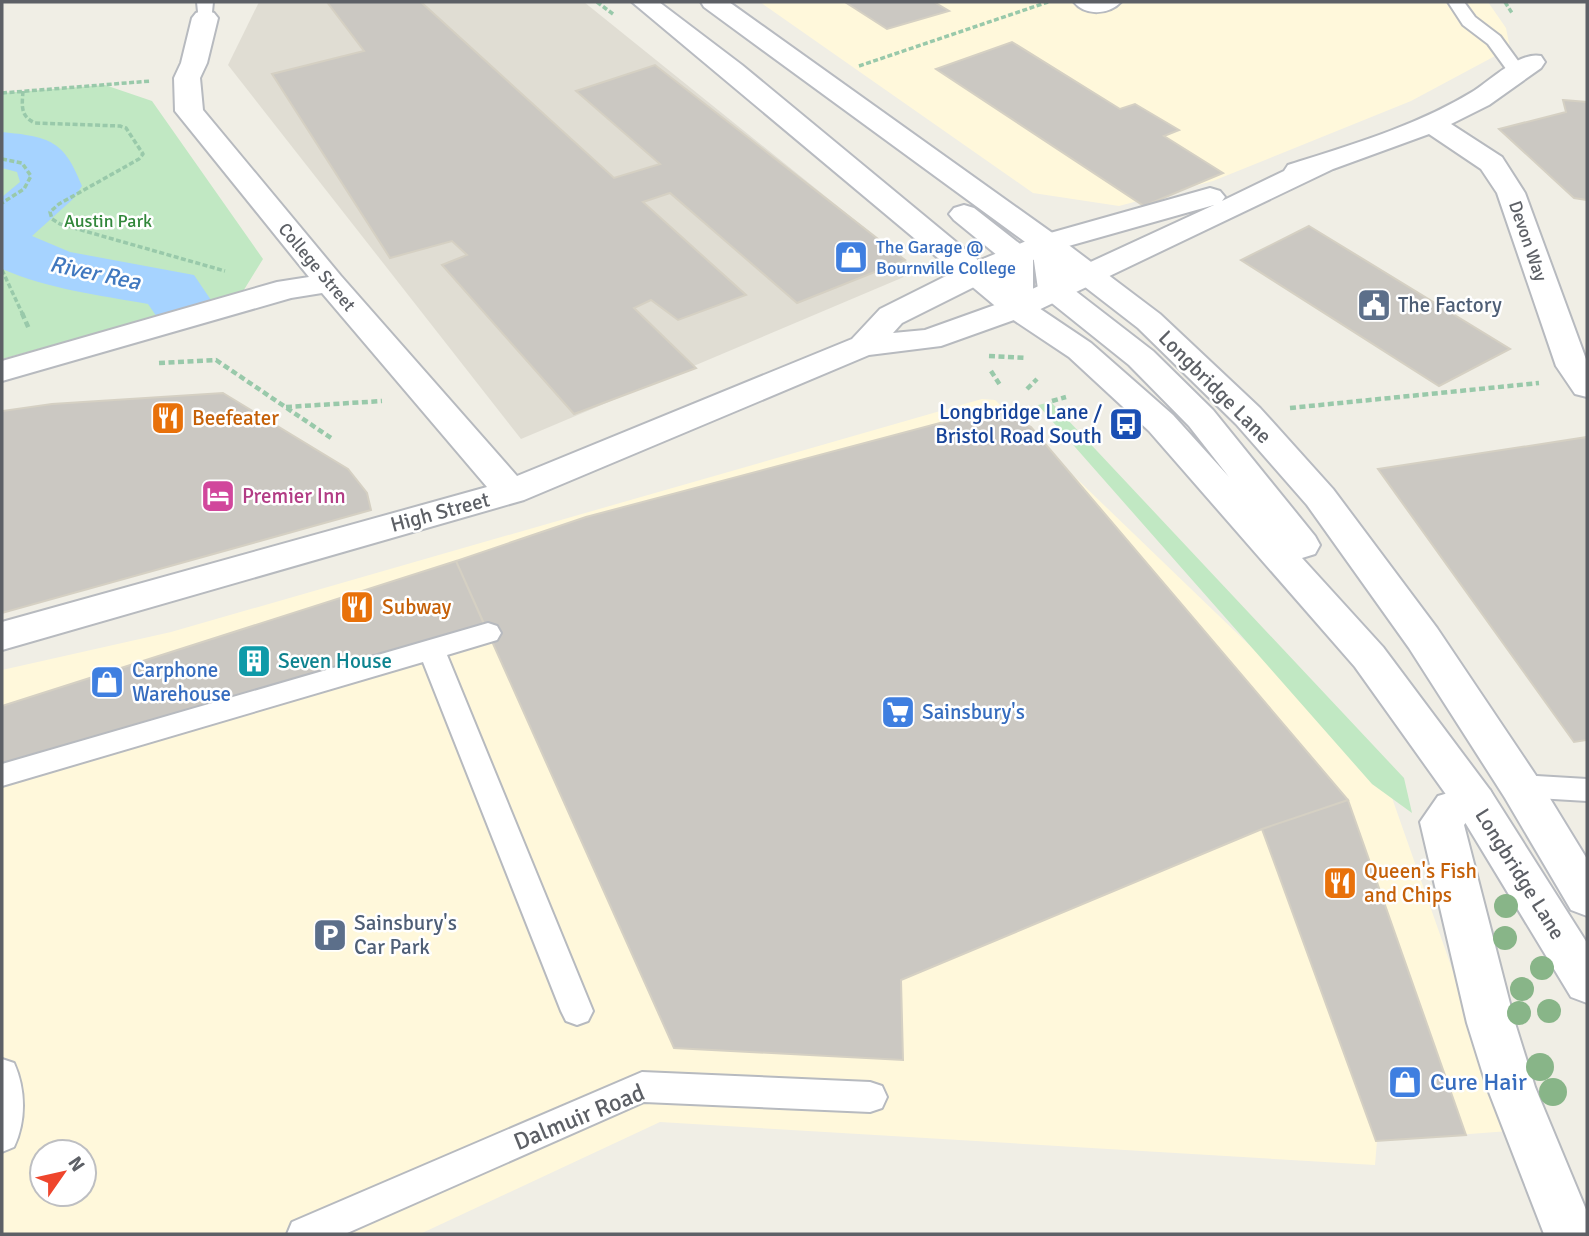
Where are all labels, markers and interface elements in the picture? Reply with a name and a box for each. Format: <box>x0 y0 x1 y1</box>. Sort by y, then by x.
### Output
street label: Devon Way <box>1504 198 1552 285</box>
park label: Austin Park <box>64 210 152 232</box>
street label: College Street <box>274 218 360 316</box>
place label: The Garage @ Bournville College <box>876 236 1016 279</box>
shop icon: The Garage @ Bournville College <box>832 238 870 276</box>
water label: River Rea <box>47 249 144 297</box>
public building icon: The Factory <box>1355 286 1393 324</box>
place label: The Factory <box>1398 292 1502 318</box>
street label: Longbridge Lane <box>1153 325 1277 449</box>
restaurant icon: Beefeater <box>149 399 187 437</box>
place label: Longbridge Lane / Bristol Road South <box>935 399 1102 449</box>
place label: Beefeater <box>192 405 279 431</box>
bus stop icon: Longbridge Lane / Bristol Road South <box>1107 405 1145 443</box>
hotel icon: Premier Inn <box>199 477 237 515</box>
place label: Premier Inn <box>242 483 346 509</box>
street label: High Street <box>388 486 492 538</box>
restaurant icon: Subway <box>338 588 376 626</box>
place label: Subway <box>382 594 452 620</box>
building icon: Seven House <box>235 642 273 680</box>
place label: Seven House <box>278 648 392 674</box>
place label: Carphone Warehouse <box>132 657 231 707</box>
shop icon: Carphone Warehouse <box>88 663 126 701</box>
supermarket icon: Sainsbury's <box>879 693 917 731</box>
place label: Sainsbury's <box>922 699 1025 725</box>
street label: Longbridge Lane <box>1469 804 1571 944</box>
place label: Queen's Fish and Chips <box>1364 858 1477 908</box>
restaurant icon: Queen's Fish and Chips <box>1321 864 1359 902</box>
place label: Sainsbury's Car Park <box>354 910 457 960</box>
parking icon: Sainsbury's Car Park <box>311 916 349 954</box>
shop icon: Cure Hair <box>1386 1063 1424 1101</box>
place label: Cure Hair <box>1430 1067 1527 1097</box>
street label: Dalmuir Road <box>509 1077 649 1157</box>
north arrow <box>28 1138 98 1208</box>
text: N <box>63 1152 90 1176</box>

